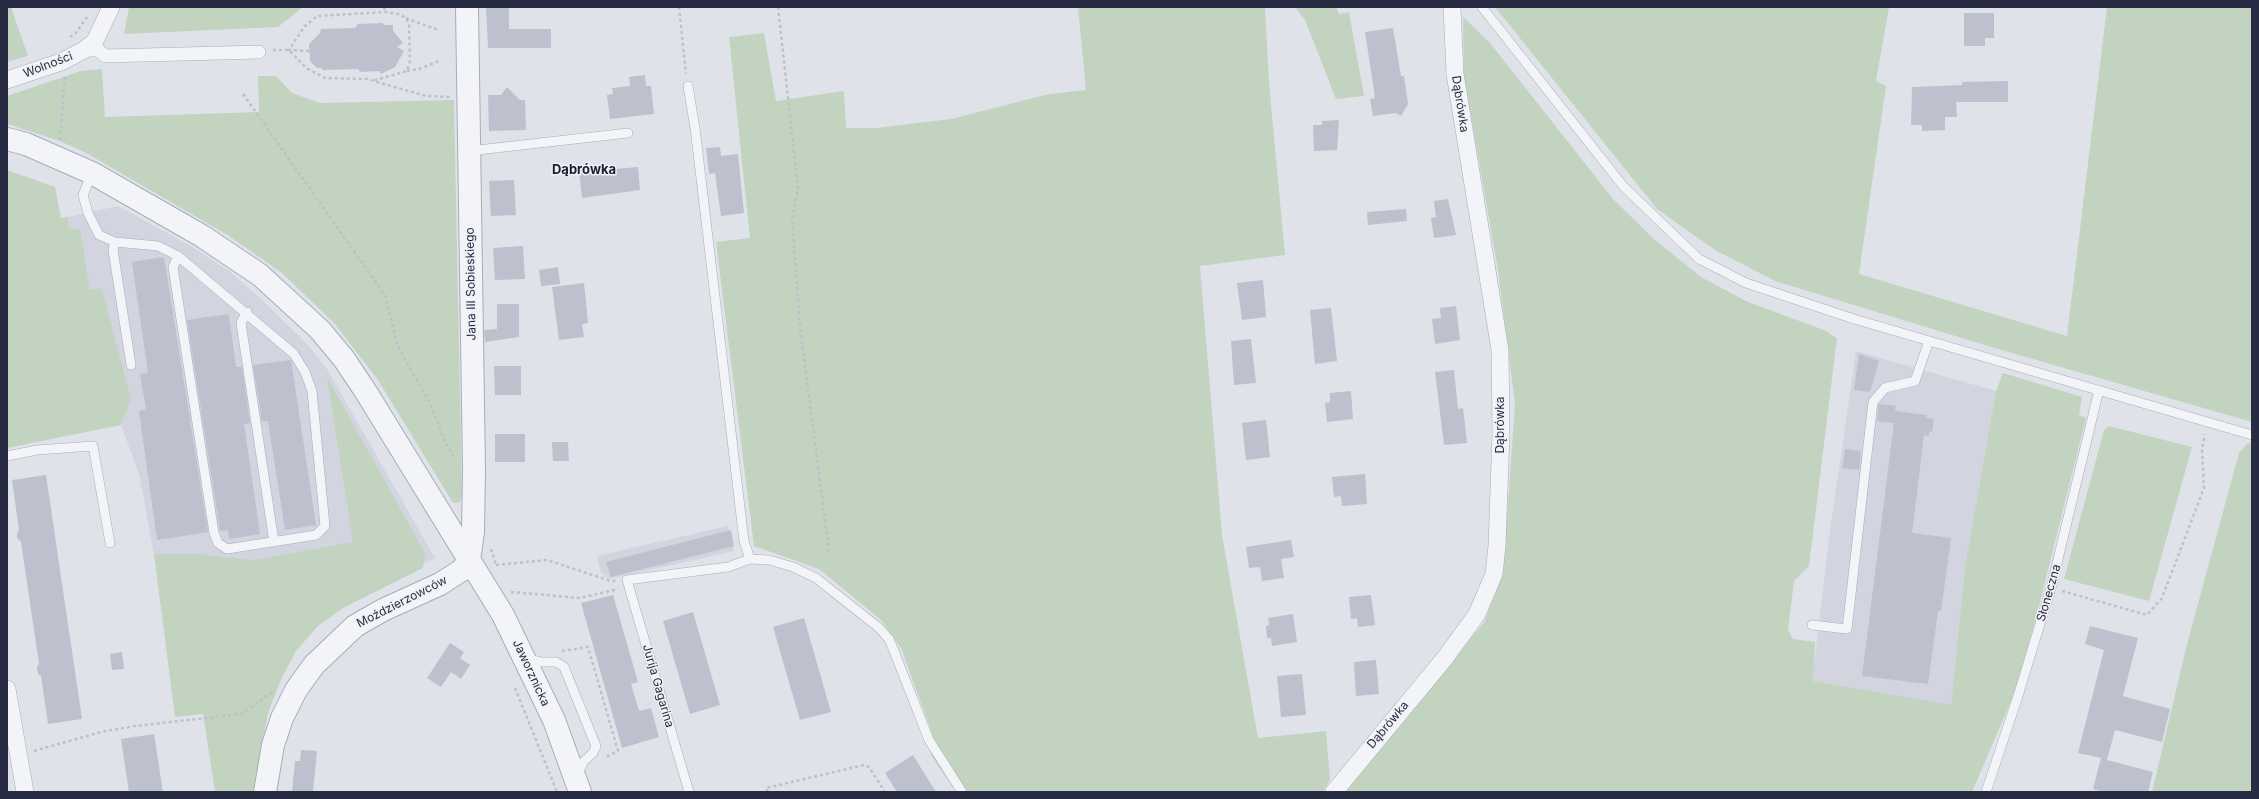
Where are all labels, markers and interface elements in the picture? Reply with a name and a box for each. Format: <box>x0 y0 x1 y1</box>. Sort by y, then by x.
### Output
street label: Wolności <box>21 49 75 81</box>
street label: Dąbrówka <box>1448 75 1472 133</box>
district label: Dąbrówka <box>552 162 616 178</box>
street label: Jana III Sobieskiego <box>463 227 479 341</box>
street label: Dąbrówka <box>1493 396 1507 454</box>
street label: Słoneczna <box>2034 563 2064 623</box>
street label: Moździerzowców <box>354 573 450 631</box>
street label: Jaworznicka <box>509 637 553 709</box>
street label: Jurija Gagarina <box>639 643 677 729</box>
street label: Dąbrówka <box>1364 698 1412 752</box>

